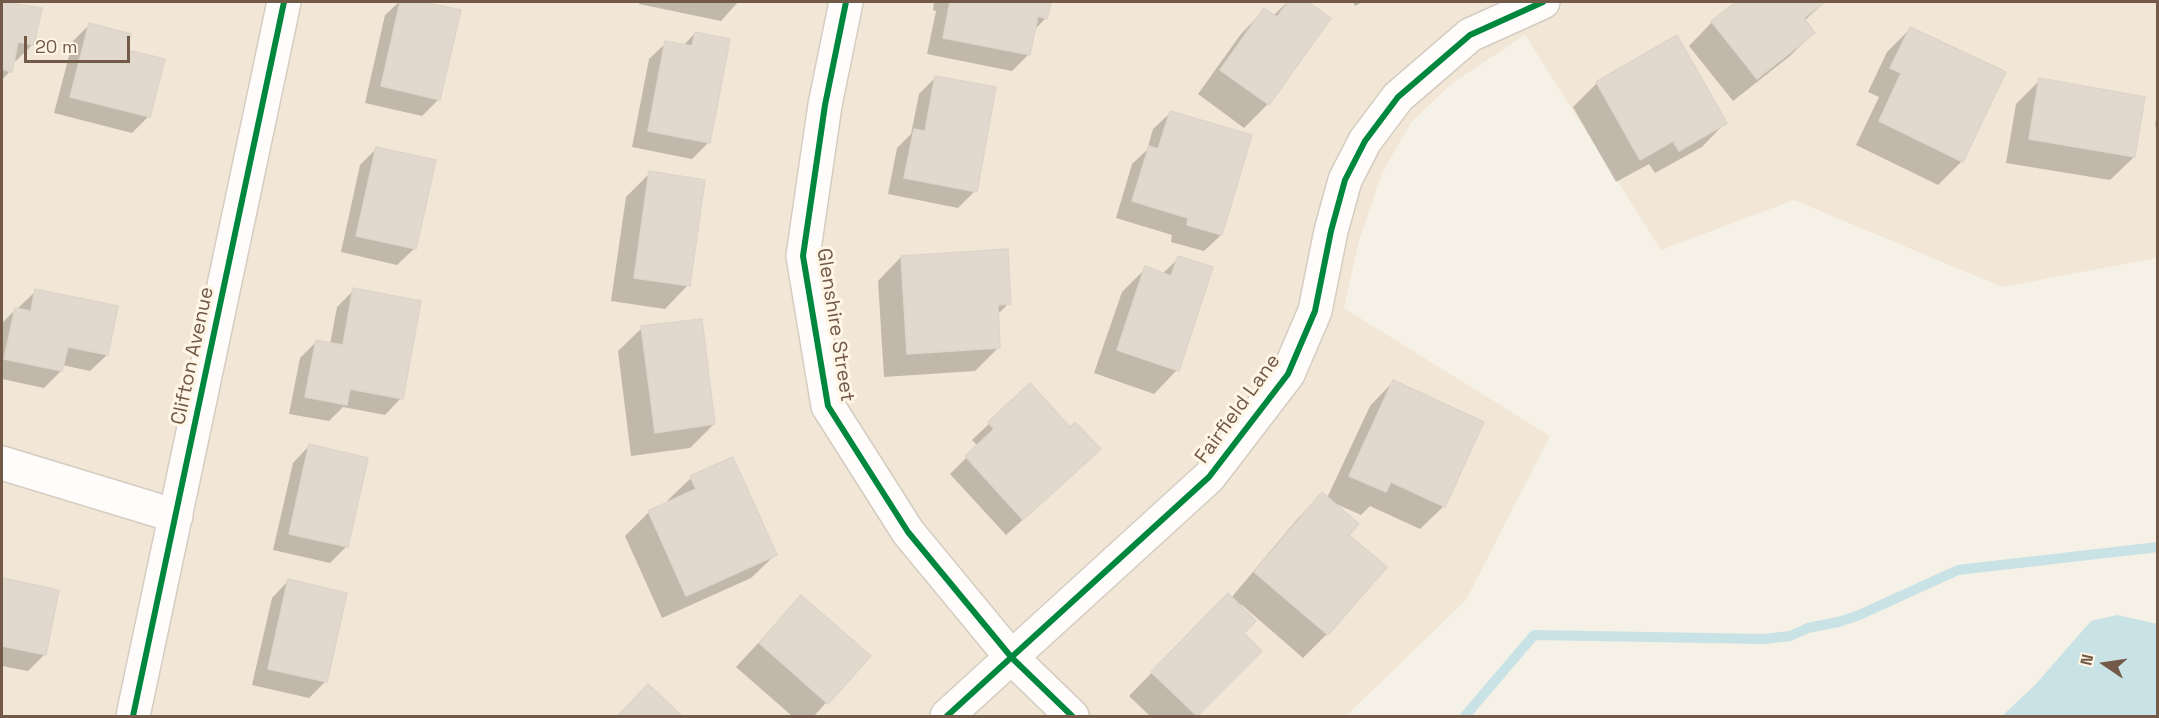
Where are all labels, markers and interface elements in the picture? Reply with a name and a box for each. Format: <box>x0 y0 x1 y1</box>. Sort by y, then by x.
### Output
scale bar <box>27 24 134 62</box>
text: 20 m <box>35 35 78 58</box>
street label: Glenshire Street <box>811 246 859 404</box>
street label: Clifton Avenue <box>167 285 219 427</box>
street label: Fairfield Lane <box>1190 350 1286 468</box>
north arrow <box>2075 634 2135 694</box>
text: N <box>2076 652 2098 667</box>

